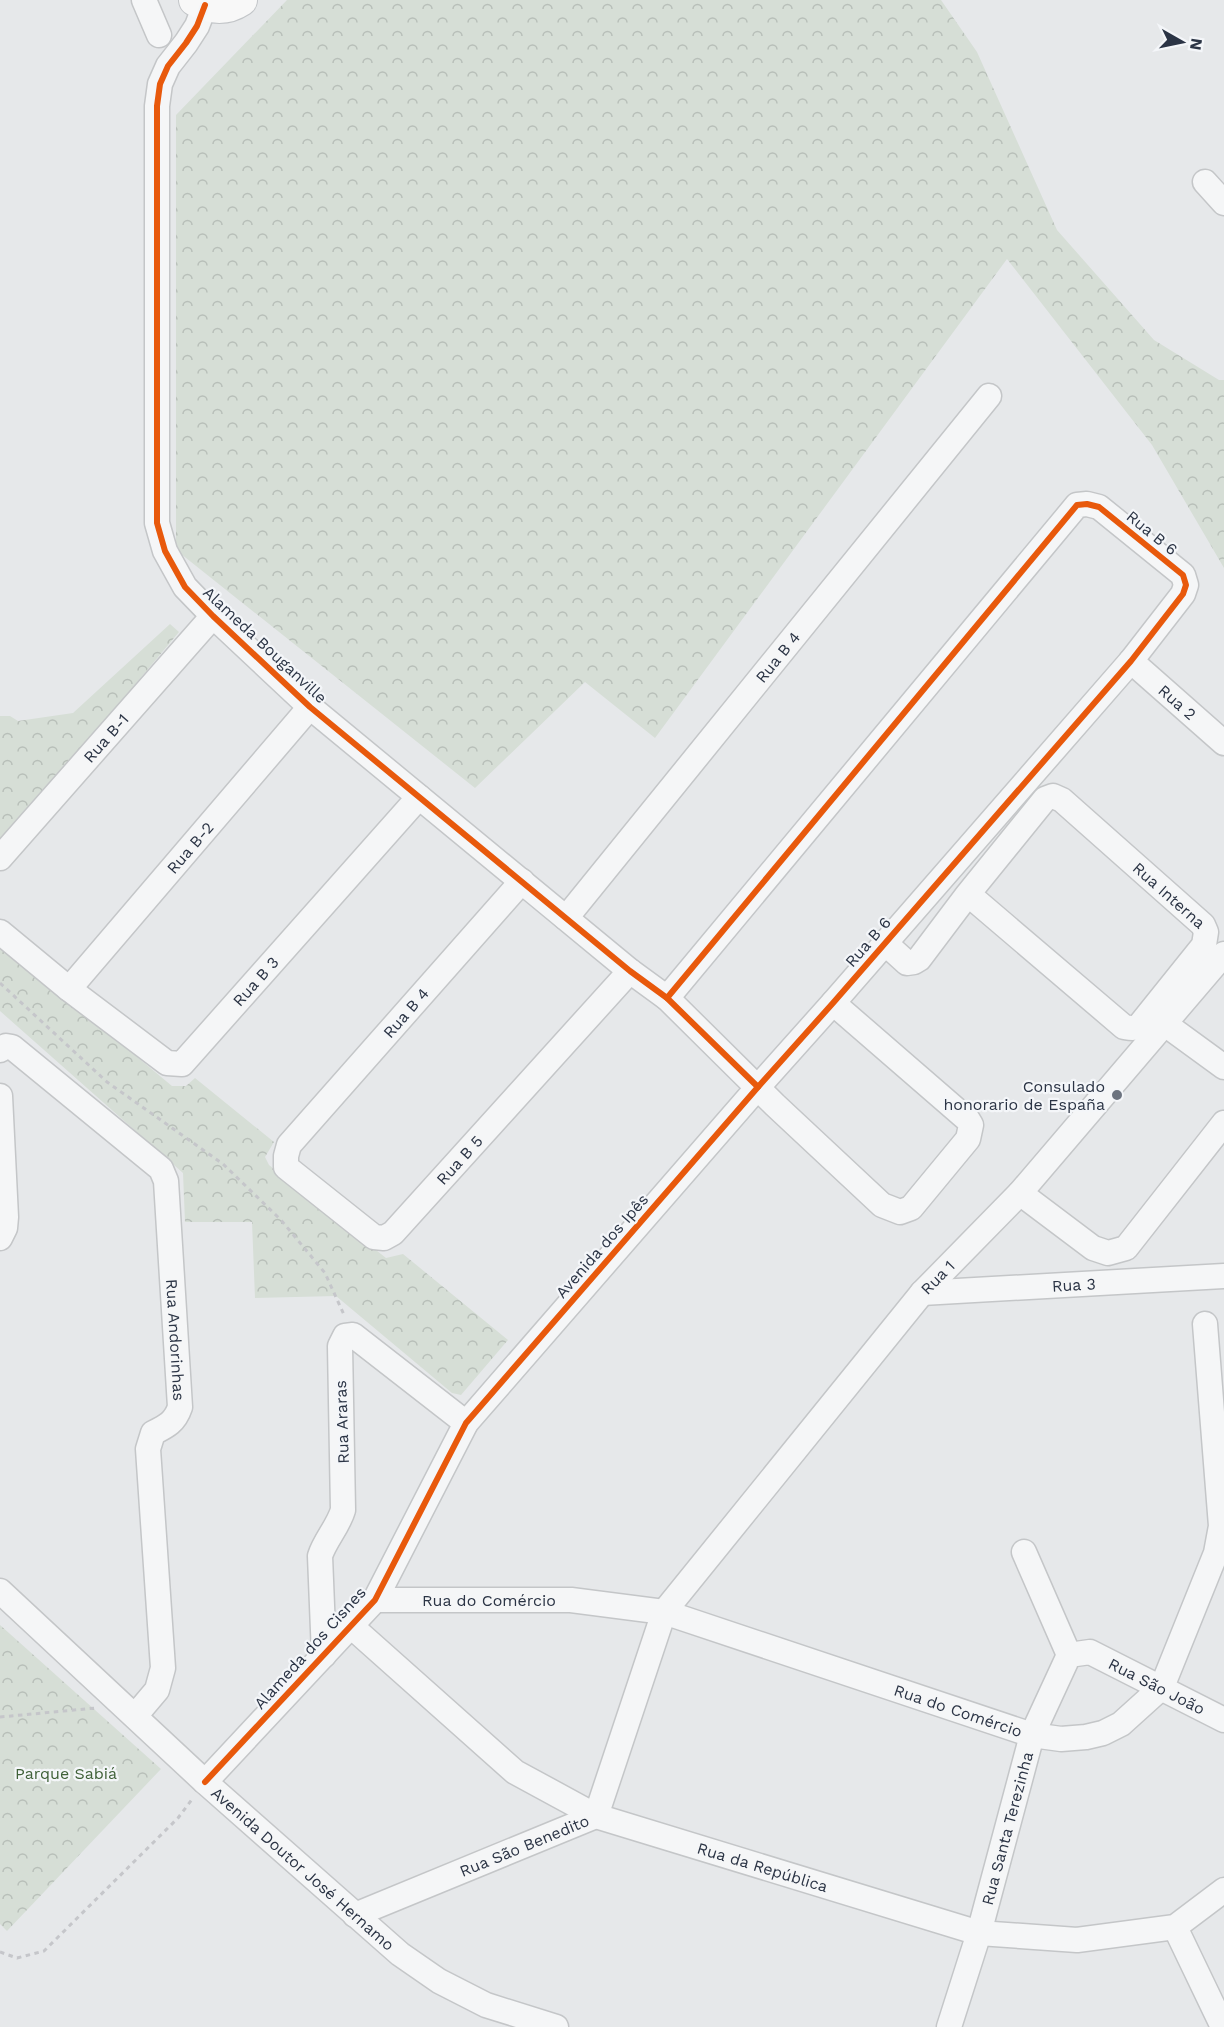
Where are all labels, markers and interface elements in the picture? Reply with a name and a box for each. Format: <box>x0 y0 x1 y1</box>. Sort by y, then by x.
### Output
north arrow <box>1152 12 1212 72</box>
text: N <box>1186 37 1207 52</box>
street label: Rua B 6 <box>1123 507 1181 559</box>
street label: Alameda Bouganville <box>199 583 331 707</box>
street label: Rua B 4 <box>751 627 804 686</box>
street label: Rua 2 <box>1155 680 1200 724</box>
street label: Rua B-1 <box>79 710 132 766</box>
street label: Rua B-2 <box>163 818 217 877</box>
street label: Rua Interna <box>1129 858 1209 932</box>
street label: Rua B 6 <box>841 913 895 971</box>
street label: Rua B 3 <box>229 953 282 1010</box>
street label: Rua B 4 <box>379 984 433 1042</box>
place label: Consulado honorario de España <box>943 1077 1105 1114</box>
marker: Consulado honorario de España <box>1110 1088 1124 1102</box>
street label: Rua B 5 <box>432 1131 486 1188</box>
street label: Avenida dos Ipês <box>552 1190 652 1302</box>
street label: Rua 1 <box>917 1256 958 1298</box>
street label: Rua 3 <box>1051 1274 1096 1295</box>
street label: Rua Andorinhas <box>163 1278 189 1401</box>
street label: Rua Araras <box>331 1380 353 1464</box>
street label: Alameda dos Cisnes <box>250 1583 370 1713</box>
street label: Rua do Comércio <box>422 1591 556 1610</box>
street label: Rua São João <box>1106 1654 1208 1718</box>
street label: Rua do Comércio <box>892 1680 1025 1741</box>
street label: Rua Santa Terezinha <box>977 1749 1037 1907</box>
park label: Parque Sabiá <box>15 1764 117 1783</box>
street label: Avenida Doutor José Hernamo <box>208 1783 398 1954</box>
street label: Rua São Benedito <box>457 1810 592 1881</box>
street label: Rua da República <box>695 1838 830 1896</box>

